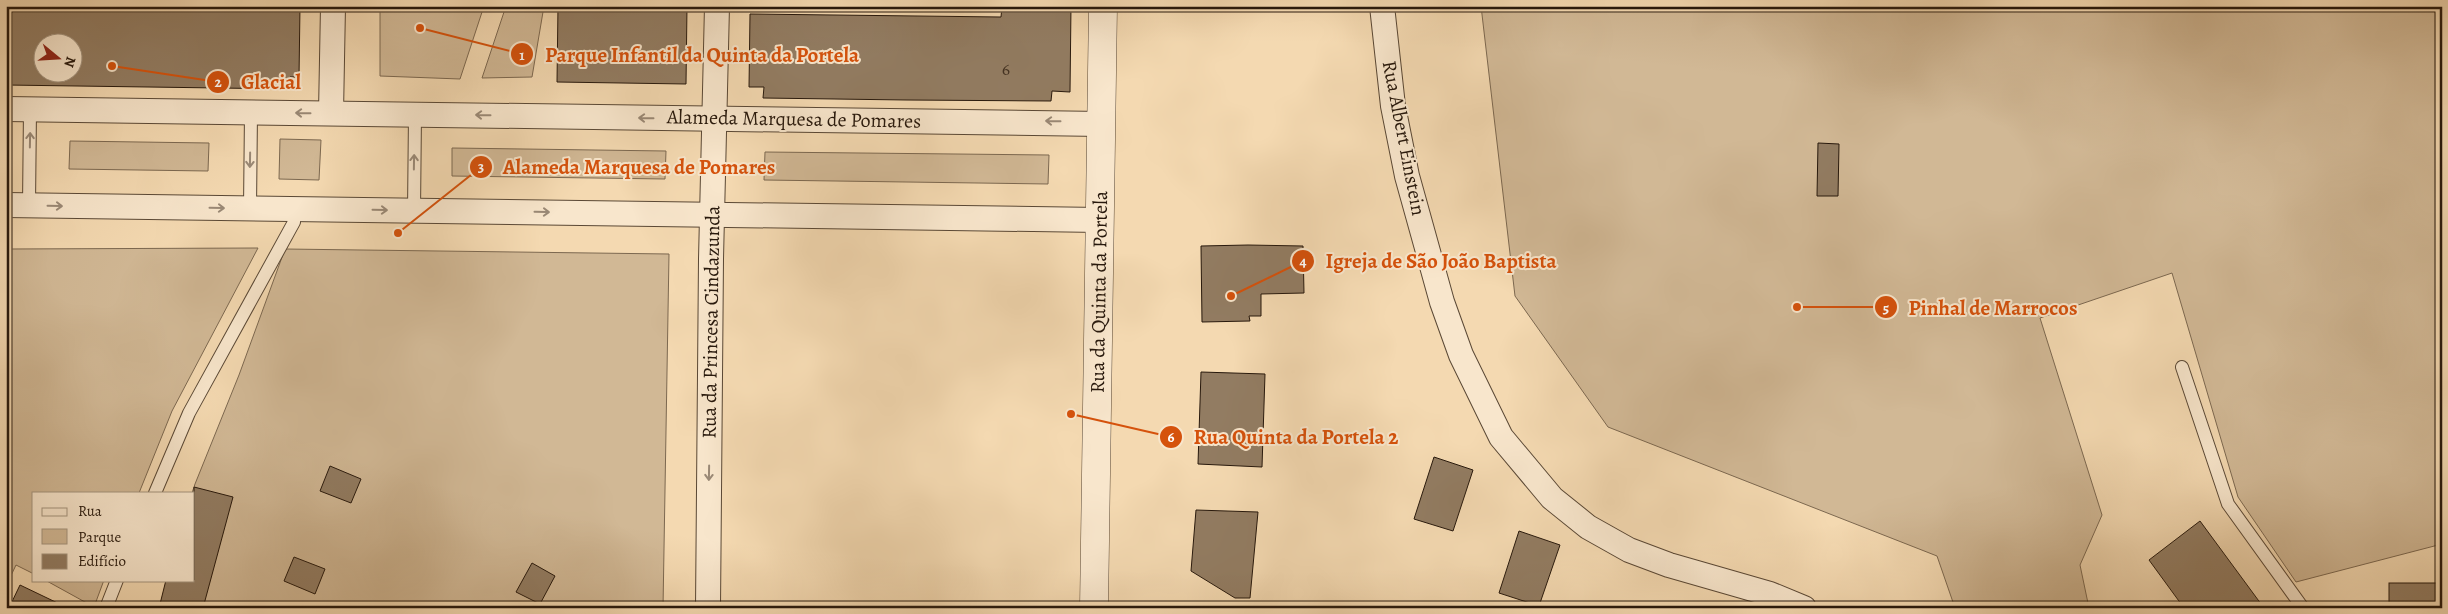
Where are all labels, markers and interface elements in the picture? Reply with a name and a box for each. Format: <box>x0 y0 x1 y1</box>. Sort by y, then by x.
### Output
north arrow <box>32 32 82 82</box>
callout: Parque Infantil da Quinta da Portela <box>510 36 869 72</box>
text: Parque Infantil da Quinta da Portela <box>545 41 860 69</box>
text: 1 <box>519 45 525 65</box>
text: N <box>59 54 80 70</box>
house number: 6 <box>1002 57 1010 81</box>
street label: Rua Albert Einstein <box>1376 58 1432 218</box>
callout: Glacial <box>206 64 311 100</box>
text: Glacial <box>241 68 301 96</box>
text: 2 <box>214 72 222 92</box>
street label: Alameda Marquesa de Pomares <box>666 103 921 135</box>
one-way arrow <box>295 108 312 118</box>
one-way arrow <box>475 110 492 120</box>
one-way arrow <box>638 113 654 122</box>
one-way arrow <box>1045 117 1061 126</box>
one-way arrow <box>25 132 35 148</box>
callout: Alameda Marquesa de Pomares <box>468 149 786 185</box>
one-way arrow <box>245 152 255 168</box>
text: Alameda Marquesa de Pomares <box>502 153 775 181</box>
one-way arrow <box>410 155 419 171</box>
text: 3 <box>478 157 484 177</box>
street label: Rua da Quinta da Portela <box>1084 190 1114 393</box>
one-way arrow <box>46 201 63 211</box>
one-way arrow <box>209 203 225 213</box>
one-way arrow <box>372 205 388 215</box>
street label: Rua da Princesa Cindazunda <box>695 205 727 439</box>
one-way arrow <box>534 207 550 217</box>
callout: Igreja de São João Baptista <box>1291 243 1567 279</box>
text: Igreja de São João Baptista <box>1325 247 1557 275</box>
text: 4 <box>1299 251 1307 271</box>
callout: Pinhal de Marrocos <box>1874 289 2088 325</box>
text: Pinhal de Marrocos <box>1909 294 2078 322</box>
text: 5 <box>1883 298 1889 318</box>
callout: Rua Quinta da Portela 2 <box>1159 419 1409 455</box>
text: Rua Quinta da Portela 2 <box>1194 423 1398 451</box>
text: 6 <box>1167 427 1175 447</box>
one-way arrow <box>704 465 714 481</box>
legend <box>32 492 195 582</box>
text: Rua <box>78 501 102 521</box>
text: Parque <box>78 527 121 547</box>
text: Edifício <box>78 551 126 571</box>

